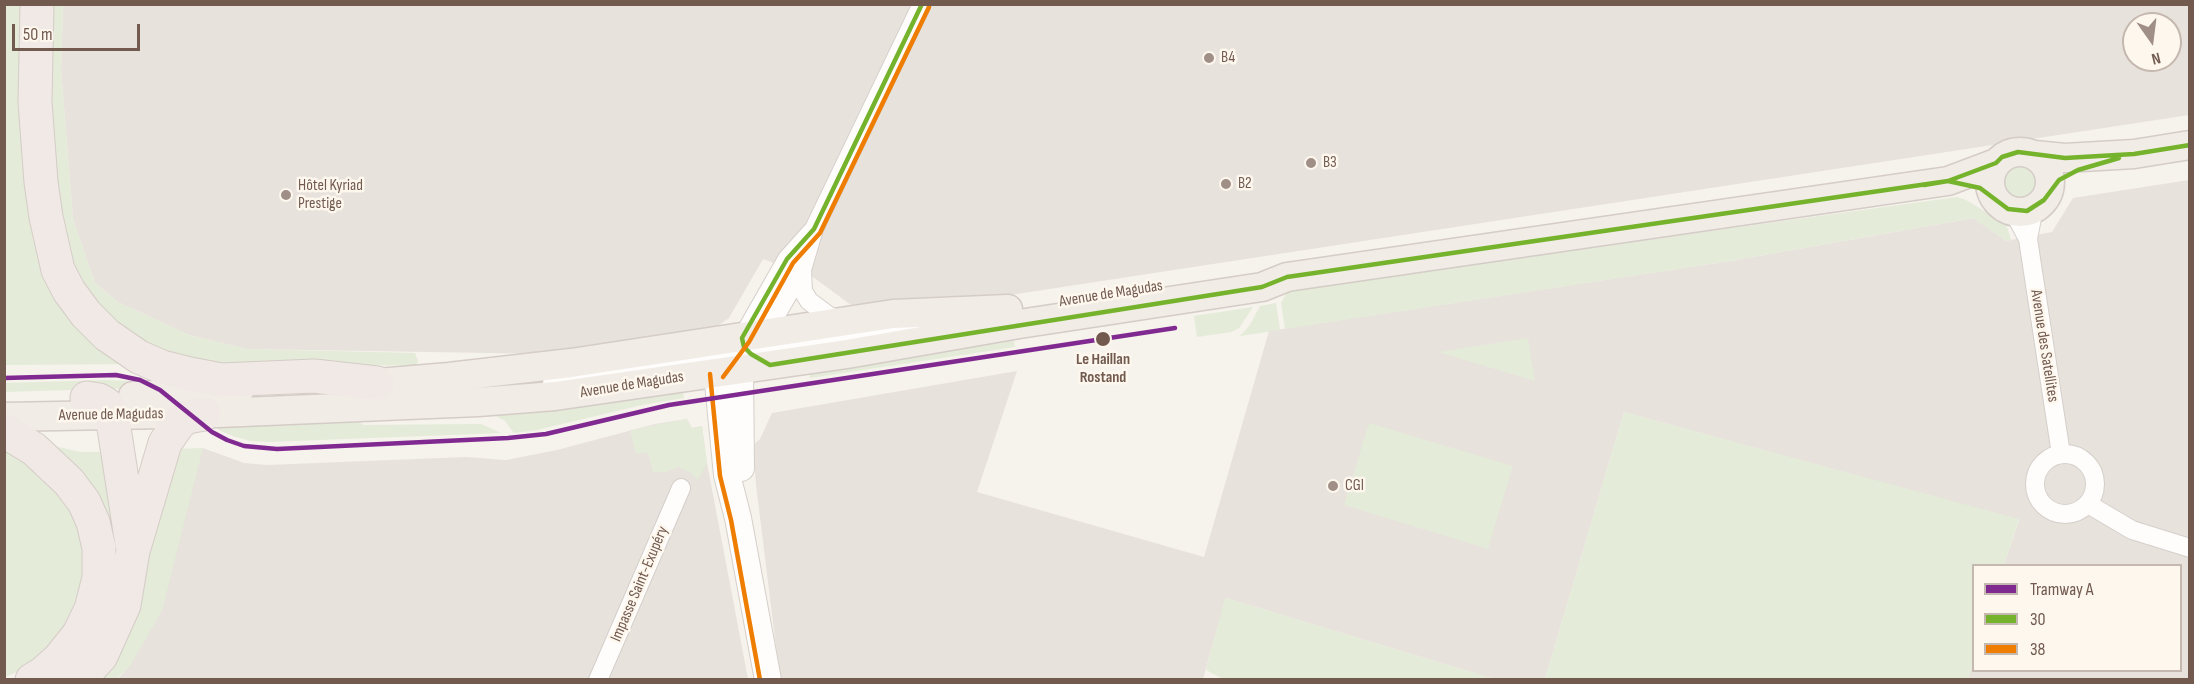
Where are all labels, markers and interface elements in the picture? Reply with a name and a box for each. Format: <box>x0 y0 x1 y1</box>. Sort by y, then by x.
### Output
scale bar <box>15 12 142 50</box>
north arrow <box>2122 12 2182 72</box>
text: 50 m <box>23 24 53 45</box>
place label: B4 <box>1221 48 1235 68</box>
text: N <box>2150 48 2162 68</box>
marker: B4 <box>1202 51 1216 65</box>
place label: B3 <box>1323 153 1337 173</box>
marker: B3 <box>1304 156 1318 170</box>
place label: B2 <box>1238 174 1252 194</box>
place label: Hôtel Kyriad Prestige <box>298 176 363 214</box>
marker: B2 <box>1219 177 1233 191</box>
marker: Hôtel Kyriad Prestige <box>279 188 293 202</box>
street label: Avenue de Magudas <box>1058 276 1164 312</box>
street label: Avenue des Satellites <box>2026 288 2062 404</box>
marker: Le Haillan Rostand <box>1094 330 1112 348</box>
place label: Le Haillan Rostand <box>1076 350 1130 388</box>
street label: Avenue de Magudas <box>579 367 685 403</box>
street label: Avenue de Magudas <box>59 404 163 426</box>
place label: CGI <box>1345 476 1364 496</box>
marker: CGI <box>1326 479 1340 493</box>
street label: Impasse Saint-Exupéry <box>607 523 673 645</box>
legend <box>1972 564 2182 672</box>
text: Tramway A <box>2030 579 2094 600</box>
text: 30 <box>2030 609 2046 630</box>
text: 38 <box>2030 639 2045 660</box>

